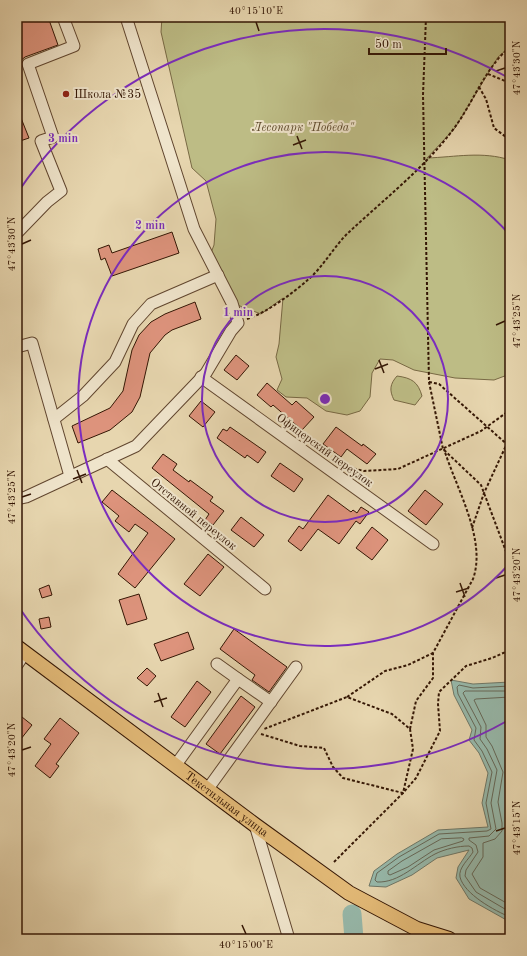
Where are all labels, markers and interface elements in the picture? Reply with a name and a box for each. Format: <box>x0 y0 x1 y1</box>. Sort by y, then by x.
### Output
text: 40°15'10"E <box>229 6 283 16</box>
scale bar <box>369 30 446 56</box>
text: 50 m <box>375 38 402 51</box>
text: 47°43'30"N <box>512 40 522 95</box>
place label: Школа №35 <box>74 88 141 101</box>
marker: Школа №35 <box>61 89 71 99</box>
park label: Лесопарк "Победа" <box>252 121 355 134</box>
text: 3 min <box>48 133 78 145</box>
text: 47°43'30"N <box>7 216 17 271</box>
text: 2 min <box>135 220 165 232</box>
text: 47°43'25"N <box>512 293 522 348</box>
text: 1 min <box>223 307 253 319</box>
centre of rings <box>318 392 332 406</box>
street label: Офицерский переулок <box>274 412 375 490</box>
text: 47°43'25"N <box>7 469 17 524</box>
street label: Отставной переулок <box>148 477 239 553</box>
text: 47°43'20"N <box>512 547 522 602</box>
text: 47°43'20"N <box>7 722 17 777</box>
street label: Текстильная улица <box>182 770 270 840</box>
text: 47°43'15"N <box>512 800 522 855</box>
text: 40°15'00"E <box>219 940 273 950</box>

